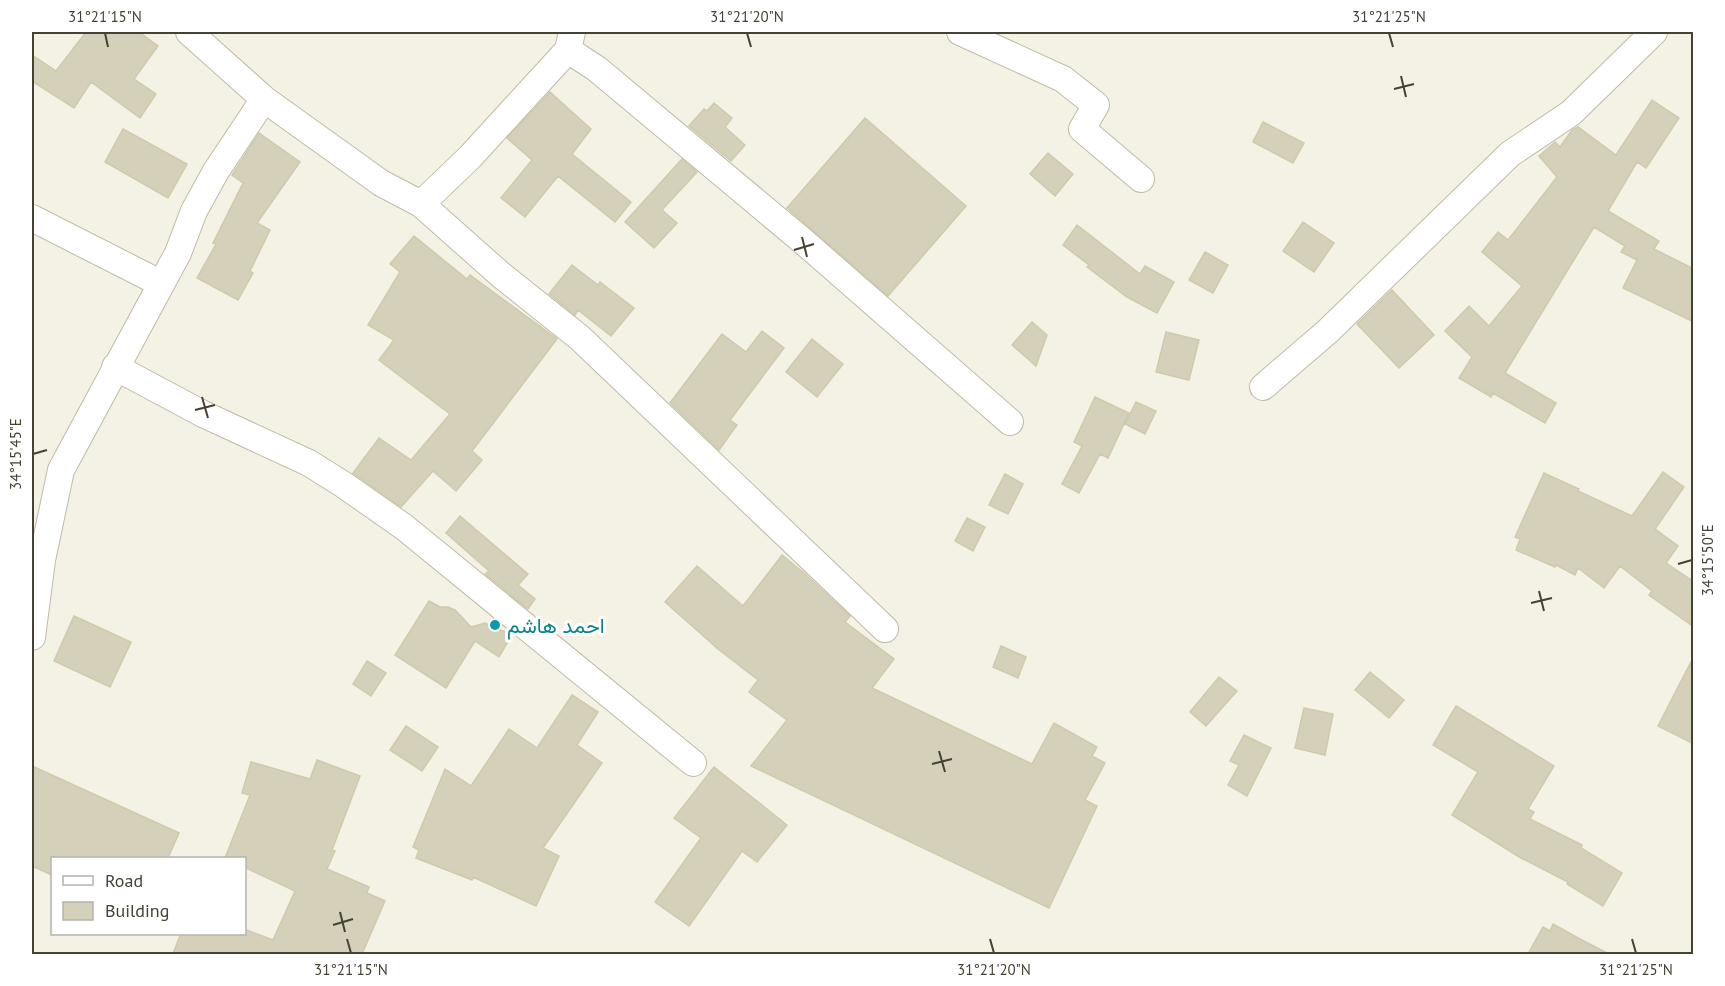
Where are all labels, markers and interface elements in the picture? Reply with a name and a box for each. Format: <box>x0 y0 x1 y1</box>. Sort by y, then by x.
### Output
text: 31°21'15"N <box>68 7 142 26</box>
text: 31°21'20"N <box>710 7 784 26</box>
text: 31°21'25"N <box>1352 7 1426 26</box>
text: 34°15'45"E <box>6 418 25 490</box>
text: 34°15'50"E <box>1698 524 1717 596</box>
place label: احمد هاشم <box>507 612 605 640</box>
marker: احمد هاشم <box>488 618 502 632</box>
legend <box>51 857 246 935</box>
text: Road <box>105 869 143 892</box>
text: Building <box>105 899 169 922</box>
text: 31°21'15"N <box>314 960 388 979</box>
text: 31°21'20"N <box>957 960 1031 979</box>
text: 31°21'25"N <box>1599 960 1673 979</box>

